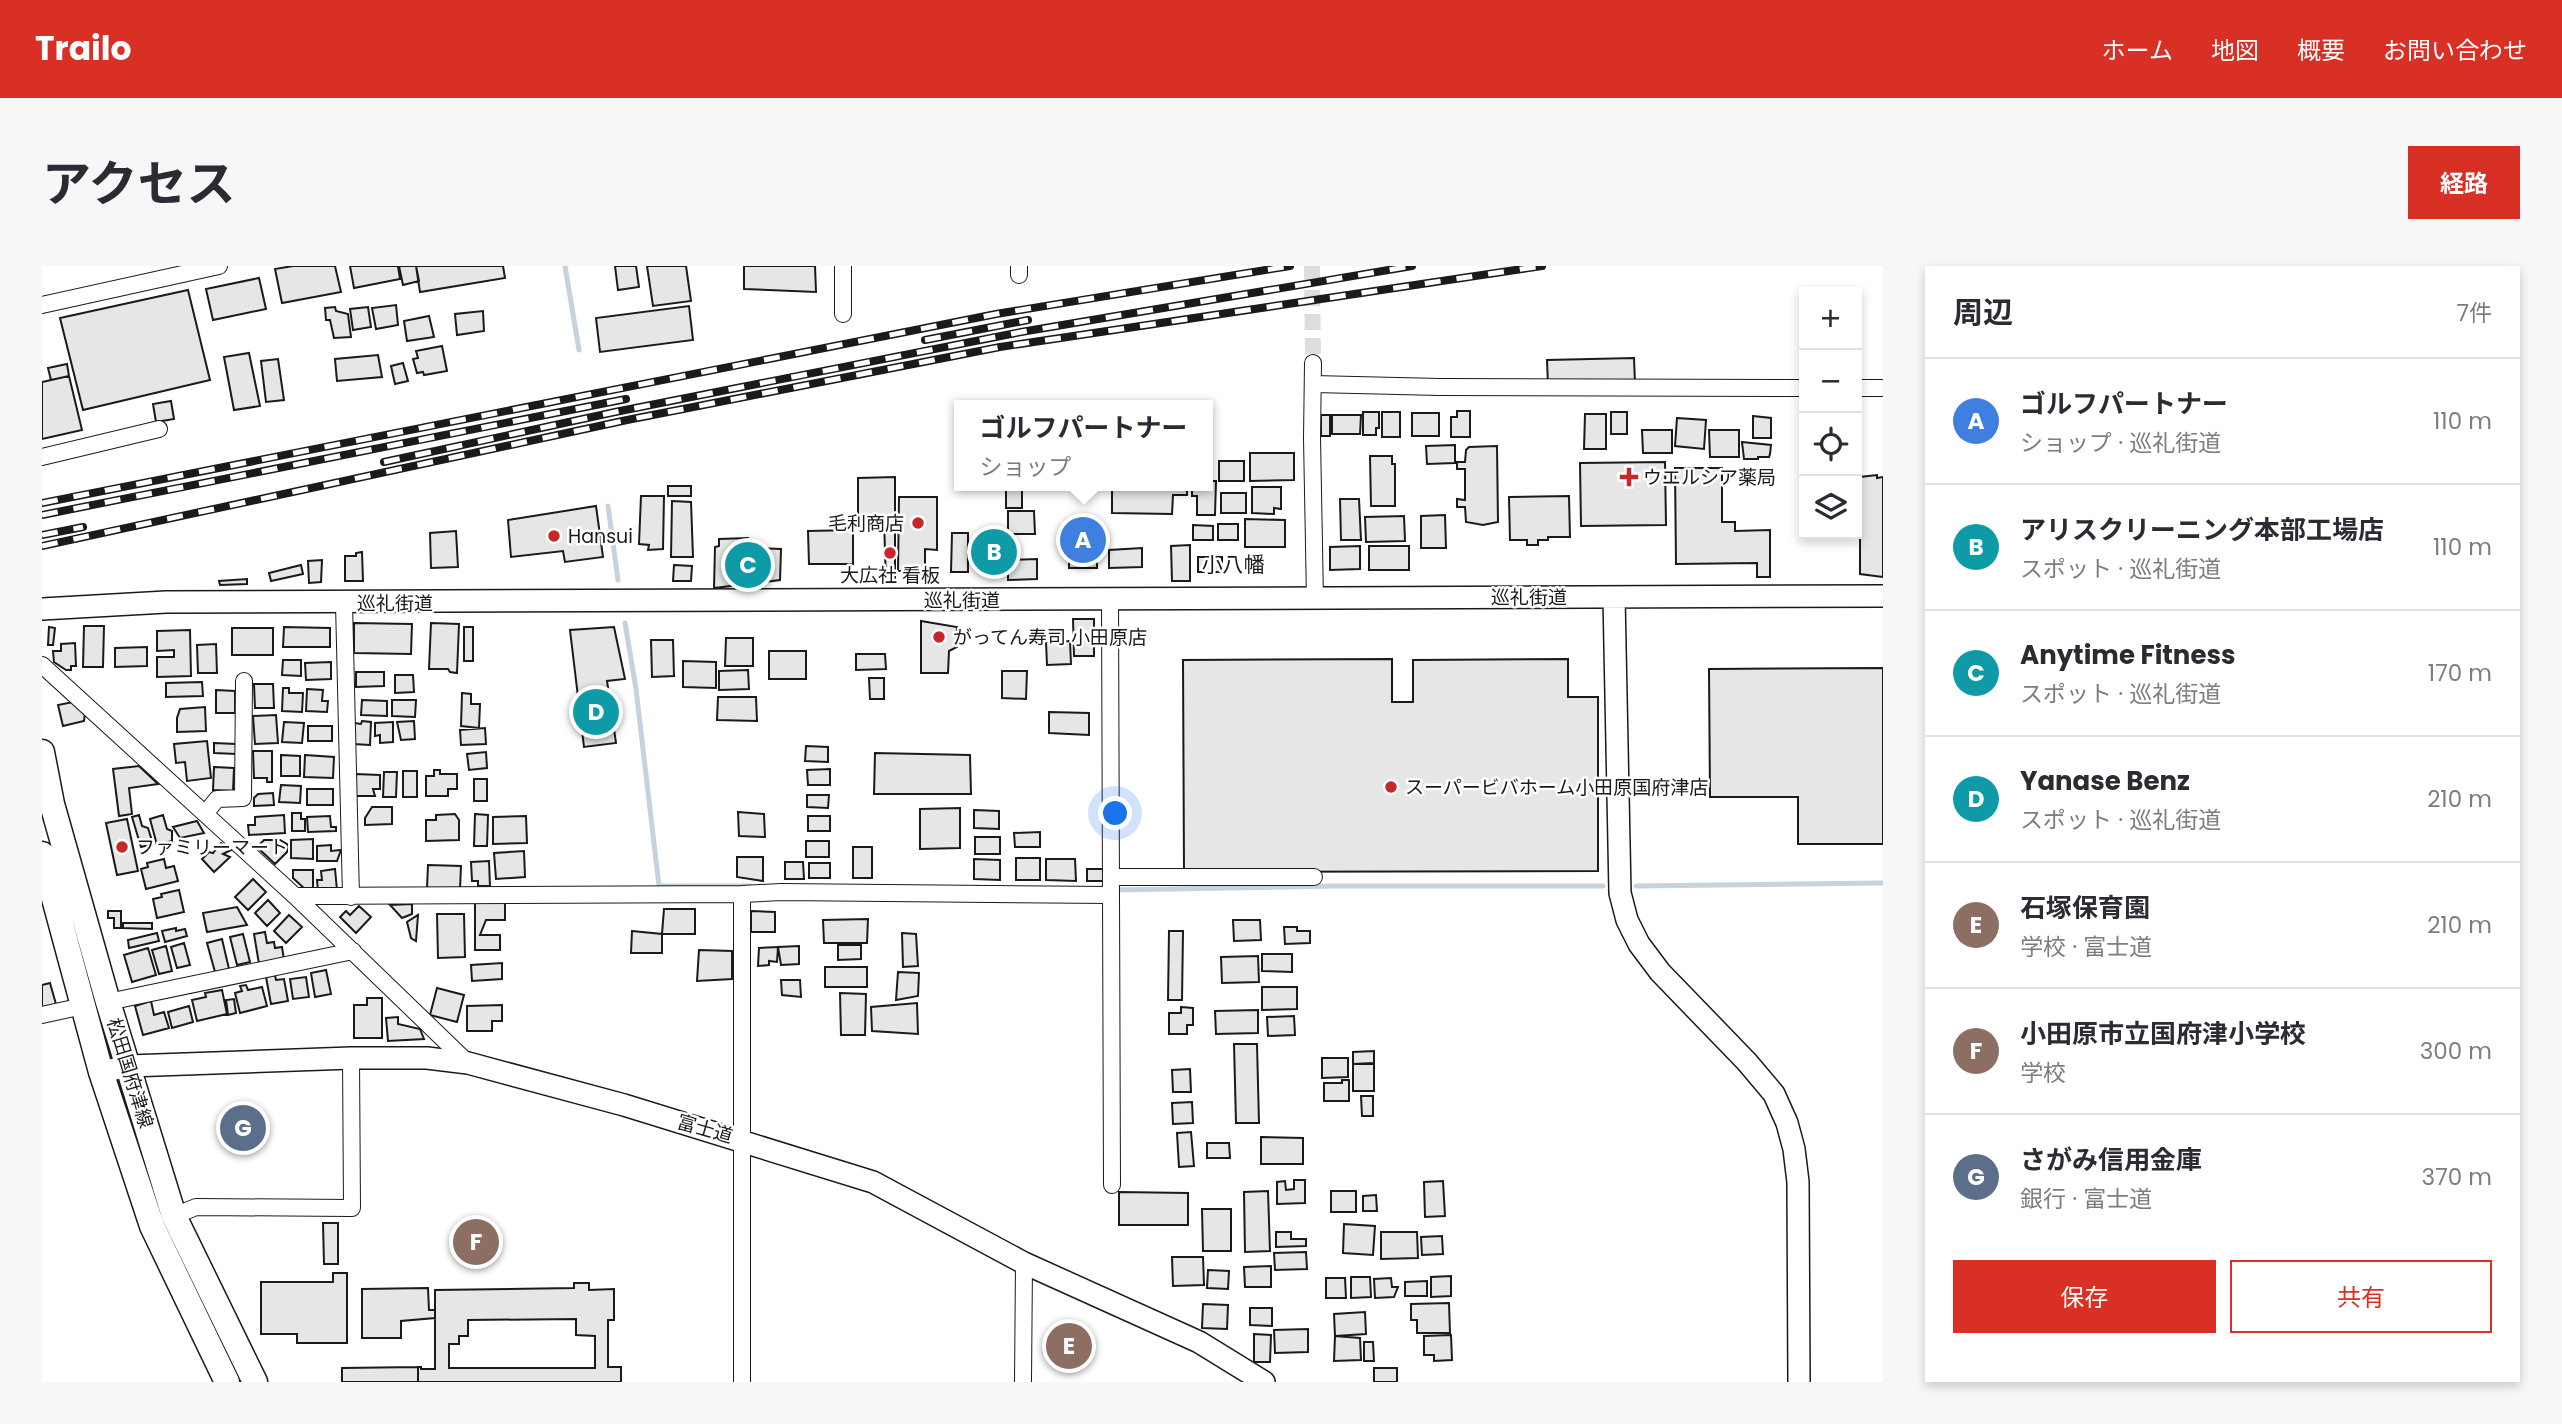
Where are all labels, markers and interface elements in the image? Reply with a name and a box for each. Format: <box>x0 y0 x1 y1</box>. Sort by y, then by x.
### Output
text: Trailo <box>35 25 132 72</box>
text: ホーム <box>2102 34 2173 67</box>
text: 地図 <box>2211 34 2259 67</box>
text: 概要 <box>2297 34 2345 67</box>
text: お問い合わせ <box>2383 34 2527 67</box>
button: 経路 <box>2408 146 2520 219</box>
text: アクセス <box>42 150 236 218</box>
map controls <box>1799 287 1862 539</box>
button: + <box>1799 287 1862 350</box>
text: 周辺 <box>1953 291 2013 334</box>
text: 7件 <box>2456 297 2492 329</box>
button: − <box>1799 350 1862 413</box>
text: ゴルフパートナー <box>2020 386 2228 422</box>
popup <box>954 400 1213 491</box>
text: A <box>1968 405 1984 437</box>
text: 110 m <box>2433 405 2492 437</box>
text: ゴルフパートナー <box>979 410 1188 446</box>
button: locate <box>1799 413 1862 476</box>
text: ショップ · 巡礼街道 <box>2020 427 2221 459</box>
text: ショップ <box>979 451 1071 483</box>
place label: ウエルシア薬局 <box>1643 464 1776 491</box>
marker: ウエルシア薬局 <box>1621 469 1637 485</box>
button: layers <box>1799 476 1862 539</box>
place label: 毛利商店 <box>828 510 904 537</box>
text: アリスクリーニング本部工場店 <box>2020 512 2384 548</box>
pin: A <box>1060 514 1106 566</box>
marker: 毛利商店 <box>910 515 926 531</box>
place label: Hansui <box>568 523 633 550</box>
pin: B <box>971 526 1017 578</box>
marker: Hansui <box>546 528 562 544</box>
text: B <box>1968 531 1984 563</box>
text: 110 m <box>2433 531 2492 563</box>
pin: C <box>725 539 771 591</box>
marker: 大広社 看板 <box>882 545 898 561</box>
district label: 小八幡 <box>1202 550 1265 579</box>
text: スポット · 巡礼街道 <box>2020 553 2221 585</box>
place label: 大広社 看板 <box>840 562 940 589</box>
street label: 巡礼街道 <box>1491 584 1567 611</box>
street label: 巡礼街道 <box>924 587 1000 614</box>
street label: 巡礼街道 <box>357 590 433 617</box>
place label: がってん寿司 小田原店 <box>953 624 1147 651</box>
marker: がってん寿司 小田原店 <box>931 629 947 645</box>
text: Anytime Fitness <box>2020 637 2235 673</box>
text: C <box>1967 657 1985 689</box>
text: 170 m <box>2428 657 2492 689</box>
text: スポット · 巡礼街道 <box>2020 678 2221 710</box>
pin: D <box>573 686 619 738</box>
text: Yanase Benz <box>2020 763 2190 799</box>
place label: スーパービバホーム小田原国府津店 <box>1405 774 1708 801</box>
marker: スーパービバホーム小田原国府津店 <box>1383 779 1399 795</box>
text: D <box>1968 783 1984 815</box>
text: 210 m <box>2427 783 2492 815</box>
your location <box>1098 796 1132 830</box>
text: スポット · 巡礼街道 <box>2020 804 2221 836</box>
place label: ファミリーマート <box>136 834 288 861</box>
marker: ファミリーマート <box>114 839 130 855</box>
text: 石塚保育園 <box>2020 890 2150 926</box>
text: E <box>1970 909 1982 941</box>
text: 210 m <box>2427 909 2492 941</box>
text: 学校 · 富士道 <box>2020 931 2152 963</box>
street label: 松田国府津線 <box>100 1015 160 1131</box>
text: 小田原市立国府津小学校 <box>2020 1016 2306 1052</box>
text: F <box>1970 1035 1982 1067</box>
text: 300 m <box>2420 1035 2492 1067</box>
text: 学校 <box>2020 1057 2066 1089</box>
pin: G <box>220 1102 266 1154</box>
street label: 富士道 <box>674 1108 736 1150</box>
text: さがみ信用金庫 <box>2020 1142 2202 1178</box>
text: G <box>1967 1161 1985 1193</box>
text: 370 m <box>2422 1161 2492 1193</box>
text: 銀行 · 富士道 <box>2020 1183 2152 1215</box>
pin: F <box>453 1216 499 1268</box>
button: 保存 <box>1953 1260 2216 1333</box>
button: 共有 <box>2230 1260 2492 1333</box>
pin: E <box>1046 1320 1092 1372</box>

